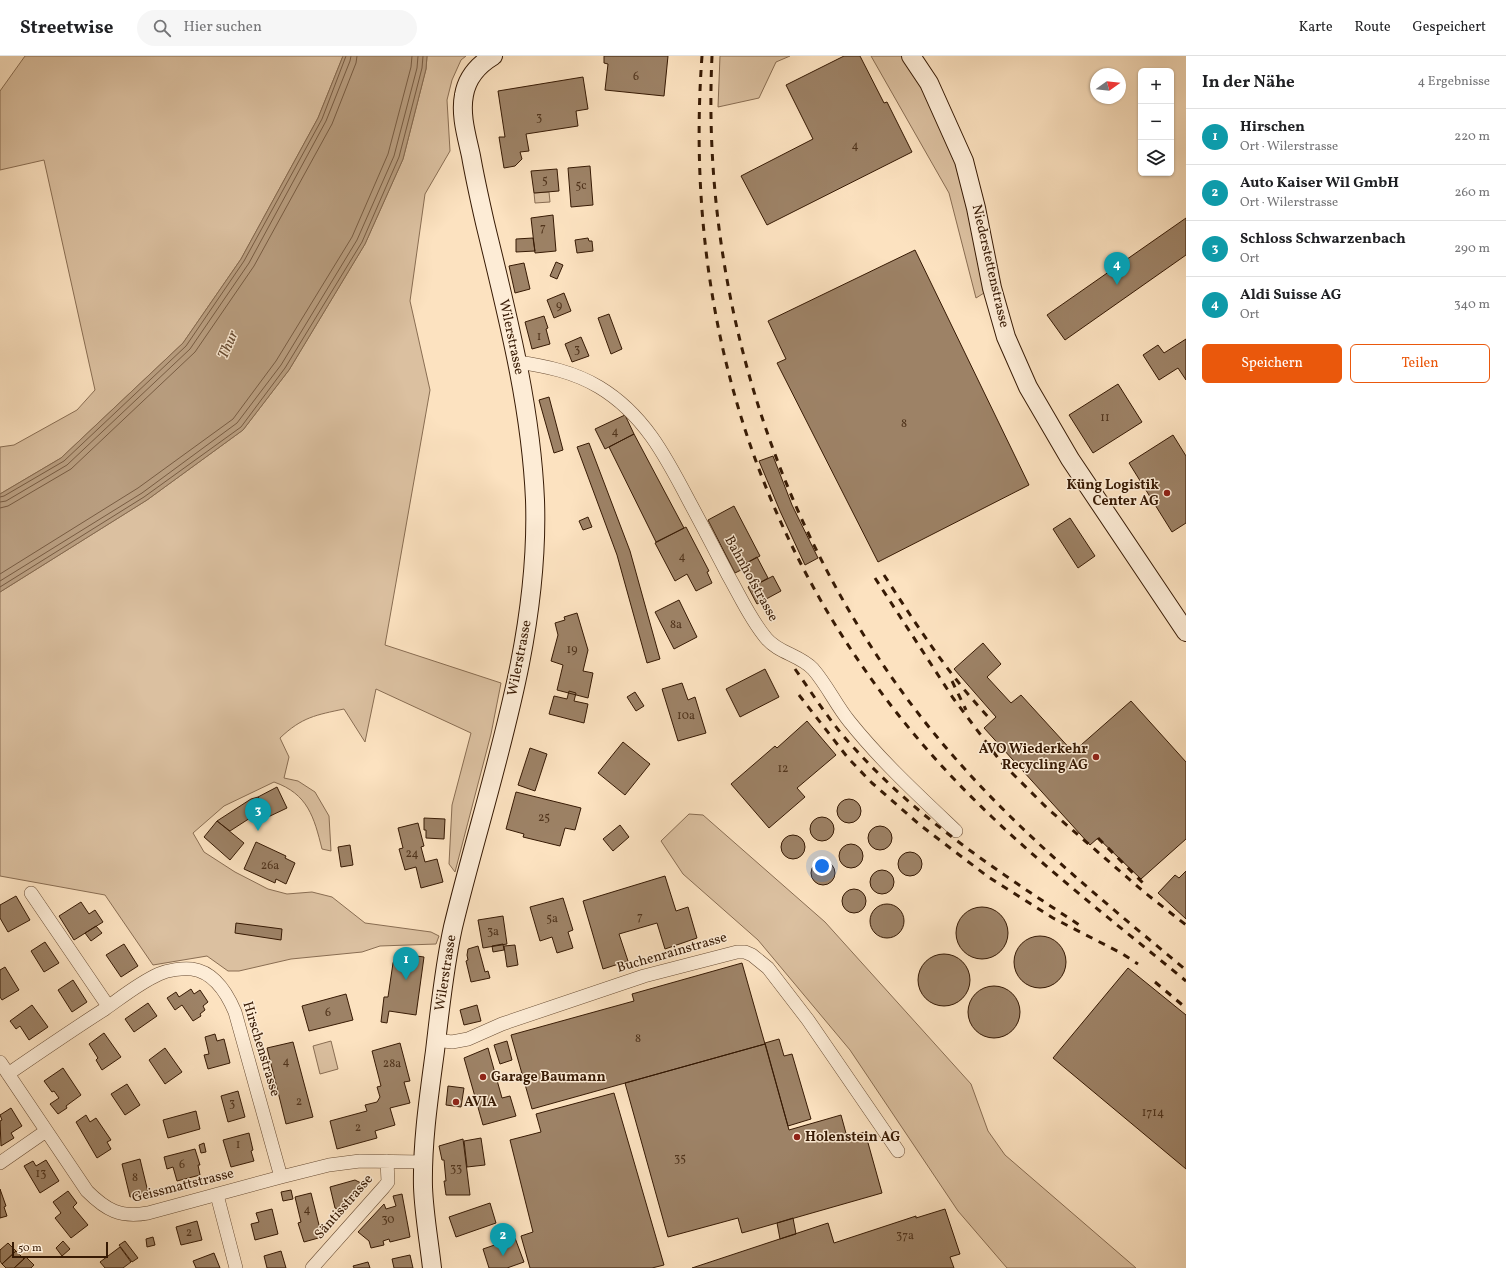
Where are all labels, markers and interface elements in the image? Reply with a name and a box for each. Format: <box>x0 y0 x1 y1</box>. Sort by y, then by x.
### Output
search box <box>137 10 417 46</box>
text: Streetwise <box>20 15 113 41</box>
icon: search <box>151 17 173 39</box>
text: Hier suchen <box>183 17 262 38</box>
text: Karte <box>1299 18 1333 37</box>
text: Route <box>1355 18 1391 37</box>
text: Gespeichert <box>1413 18 1486 37</box>
north arrow <box>1090 68 1126 104</box>
map controls <box>1138 68 1174 176</box>
button: + <box>1138 68 1174 104</box>
house number: 6 <box>633 69 639 85</box>
text: In der Nähe <box>1202 71 1295 94</box>
text: 4 Ergebnisse <box>1417 73 1490 91</box>
button: − <box>1138 104 1174 140</box>
house number: 3 <box>536 110 542 126</box>
text: Hirschen <box>1240 117 1305 138</box>
text: 1 <box>1212 128 1218 146</box>
text: 220 m <box>1454 128 1490 146</box>
house number: 4 <box>851 138 859 154</box>
text: Ort · Wilerstrasse <box>1240 138 1338 156</box>
button: layers <box>1138 140 1174 176</box>
house number: 5 <box>542 173 548 189</box>
text: Auto Kaiser Wil GmbH <box>1240 173 1399 194</box>
house number: 5c <box>575 178 587 194</box>
text: 2 <box>1212 184 1218 202</box>
text: 260 m <box>1455 184 1490 202</box>
text: Ort · Wilerstrasse <box>1240 194 1338 212</box>
street label: Niederstettenstrasse <box>967 203 1014 330</box>
house number: 7 <box>540 220 546 236</box>
text: Schloss Schwarzenbach <box>1240 229 1406 250</box>
text: 3 <box>1212 240 1218 258</box>
text: 290 m <box>1454 240 1490 258</box>
text: Ort <box>1240 250 1260 268</box>
pin: 4 <box>1104 252 1130 285</box>
text: Aldi Suisse AG <box>1240 285 1341 306</box>
text: 4 <box>1211 296 1219 314</box>
text: 340 m <box>1454 296 1490 314</box>
street label: Wilerstrasse <box>494 297 528 377</box>
house number: 9 <box>556 298 562 314</box>
text: Ort <box>1240 306 1260 324</box>
water label: Thur <box>213 327 245 363</box>
house number: 1 <box>537 329 541 345</box>
house number: 3 <box>574 342 580 358</box>
button: Speichern <box>1202 344 1342 383</box>
button: Teilen <box>1350 344 1490 383</box>
house number: 11 <box>1100 410 1110 426</box>
house number: 8 <box>901 416 907 432</box>
house number: 4 <box>611 424 619 440</box>
place label: Küng Logistik Center AG <box>1067 476 1160 511</box>
marker: Küng Logistik Center AG <box>1162 488 1172 498</box>
street label: Bahnhofstrasse <box>720 533 783 626</box>
house number: 4 <box>678 549 686 565</box>
house number: 8a <box>670 617 682 633</box>
street label: Wilerstrasse <box>503 618 537 698</box>
house number: 19 <box>567 642 577 658</box>
house number: 10a <box>677 708 695 724</box>
place label: AVO Wiederkehr Recycling AG <box>979 740 1088 775</box>
marker: AVO Wiederkehr Recycling AG <box>1091 752 1101 762</box>
house number: 12 <box>777 761 789 777</box>
pin: 3 <box>245 798 271 831</box>
house number: 25 <box>538 810 550 826</box>
house number: 24 <box>405 846 419 862</box>
your location <box>812 856 832 876</box>
house number: 26a <box>261 858 279 874</box>
house number: 7 <box>637 909 643 925</box>
house number: 5a <box>546 911 558 927</box>
house number: 3a <box>487 924 499 940</box>
street label: Buchenrainstrasse <box>615 928 730 978</box>
street label: Wilerstrasse <box>431 933 461 1012</box>
pin: 1 <box>393 947 419 980</box>
street label: Hirschenstrasse <box>238 999 285 1099</box>
house number: 6 <box>325 1005 331 1021</box>
house number: 8 <box>635 1031 641 1047</box>
house number: 4 <box>282 1054 290 1070</box>
house number: 28a <box>383 1056 401 1072</box>
place label: Garage Baumann <box>491 1068 606 1087</box>
marker: Garage Baumann <box>478 1072 488 1082</box>
place label: AVIA <box>464 1093 497 1112</box>
house number: 2 <box>296 1094 302 1110</box>
house number: 3 <box>229 1096 235 1112</box>
marker: AVIA <box>451 1097 461 1107</box>
house number: 1714 <box>1142 1105 1164 1121</box>
house number: 2 <box>355 1120 361 1136</box>
place label: Holenstein AG <box>805 1128 900 1147</box>
marker: Holenstein AG <box>792 1132 802 1142</box>
house number: 1 <box>236 1137 240 1153</box>
house number: 35 <box>674 1151 686 1167</box>
house number: 6 <box>179 1157 185 1173</box>
house number: 33 <box>450 1161 462 1177</box>
street label: Geissmattstrasse <box>130 1164 236 1208</box>
house number: 13 <box>36 1166 46 1182</box>
house number: 8 <box>132 1170 138 1186</box>
street label: Säntisstrasse <box>310 1170 378 1244</box>
house number: 4 <box>303 1202 311 1218</box>
house number: 30 <box>381 1212 395 1228</box>
pin: 2 <box>490 1223 516 1256</box>
house number: 2 <box>186 1225 192 1241</box>
house number: 37a <box>896 1228 914 1244</box>
scale bar <box>12 1240 108 1259</box>
text: 50 m <box>18 1241 42 1256</box>

